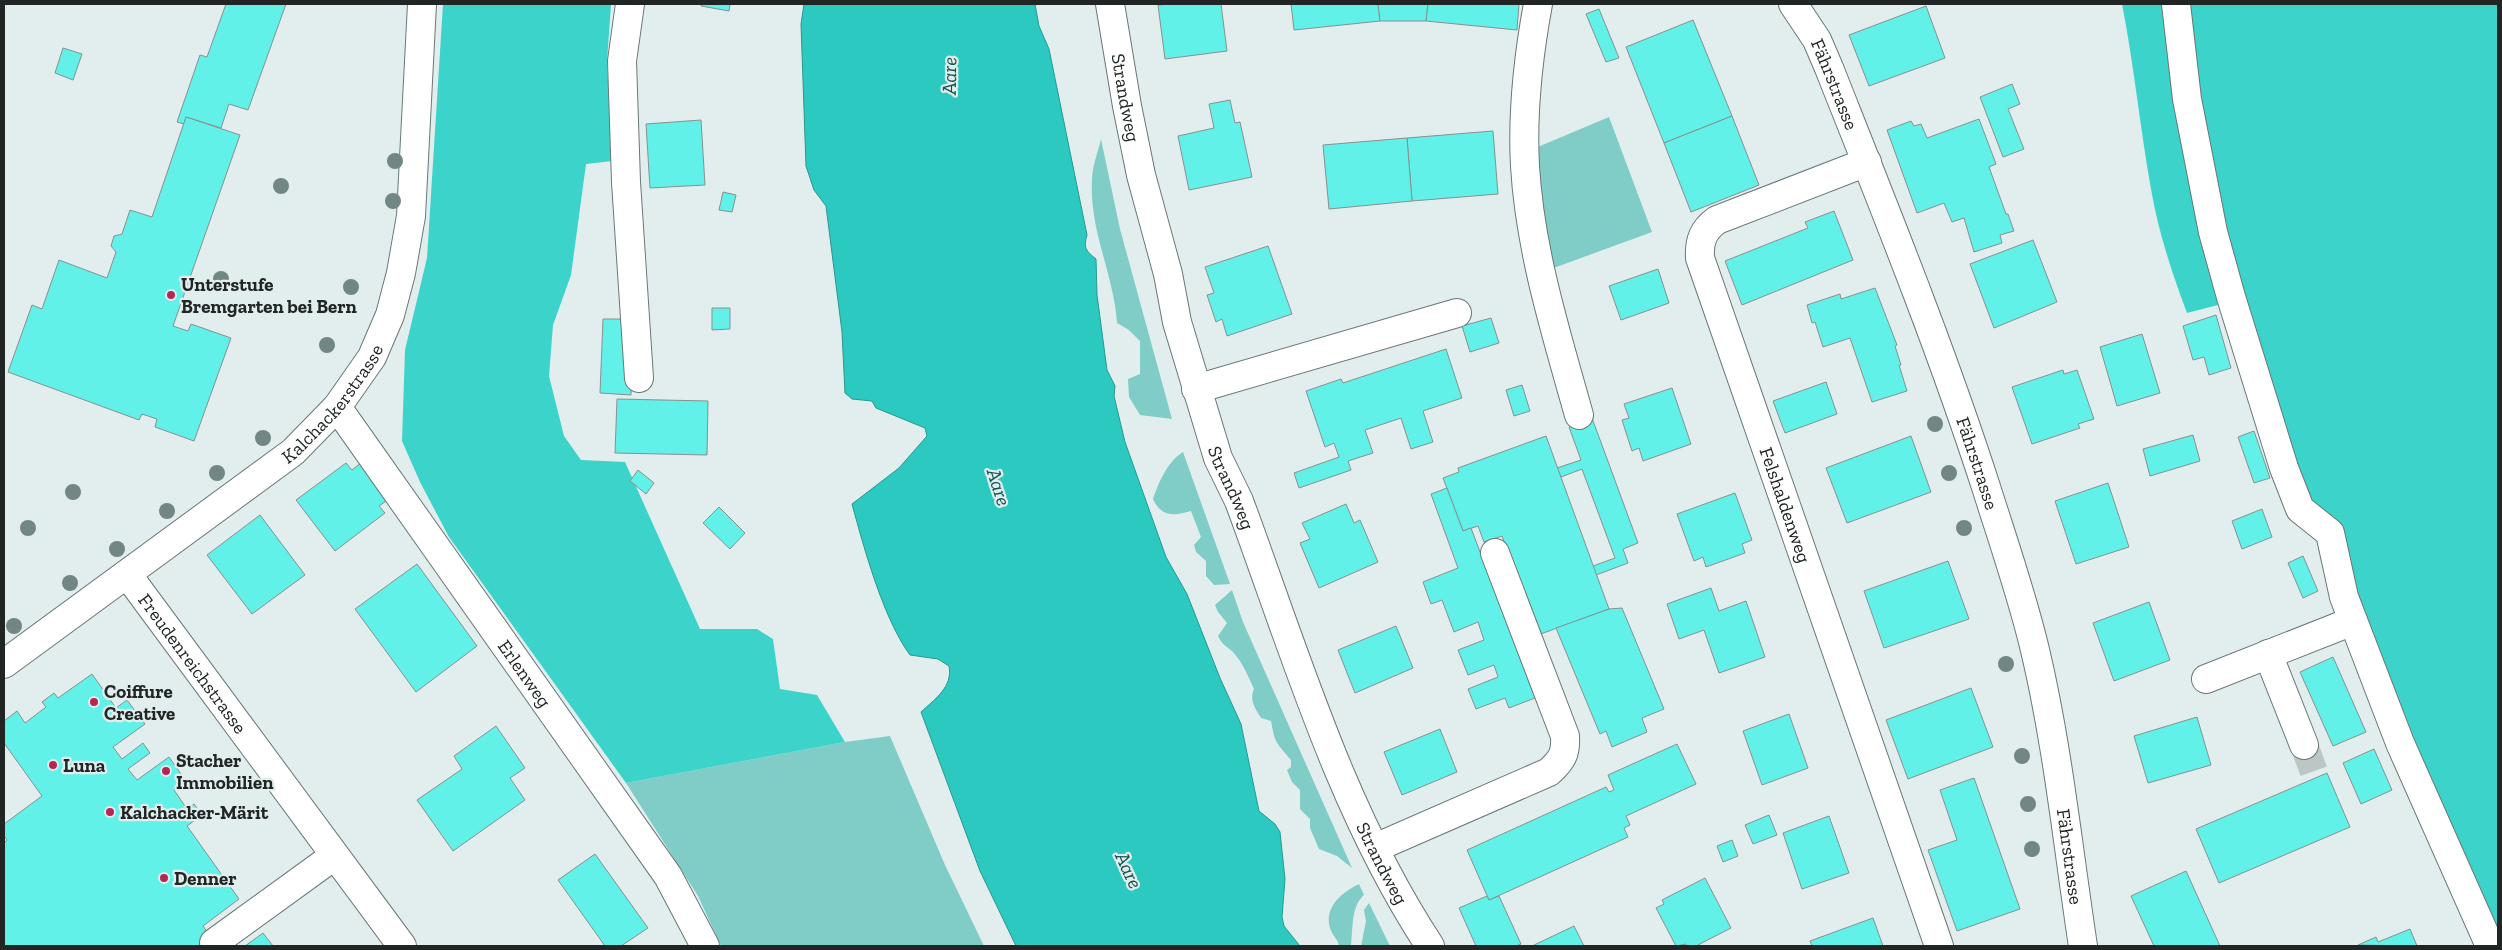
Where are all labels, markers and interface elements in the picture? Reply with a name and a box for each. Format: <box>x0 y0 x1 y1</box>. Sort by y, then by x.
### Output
street label: Fährstrasse <box>1806 35 1863 133</box>
street label: Strandweg <box>1106 52 1145 144</box>
water label: Aare <box>937 57 961 96</box>
place label: Unterstufe Bremgarten bei Bern <box>181 273 358 318</box>
marker: Unterstufe Bremgarten bei Bern <box>165 289 177 301</box>
street label: Kalchackerstrasse <box>277 341 388 469</box>
street label: Fährstrasse <box>1951 414 2003 513</box>
street label: Strandweg <box>1203 443 1260 533</box>
street label: Felshaldenweg <box>1755 444 1816 567</box>
water label: Aare <box>981 464 1016 509</box>
street label: Freudenreichstrasse <box>133 589 252 738</box>
street label: Erlenweg <box>493 635 557 712</box>
place label: Coiffure Creative <box>104 680 175 725</box>
marker: Coiffure Creative <box>88 696 100 708</box>
place label: Stacher Immobilien <box>176 749 274 794</box>
place label: Luna <box>63 754 106 777</box>
marker: Luna <box>47 759 59 771</box>
marker: Stacher Immobilien <box>160 765 172 777</box>
place label: Kalchacker-Märit <box>120 801 269 824</box>
marker: Kalchacker-Märit <box>104 806 116 818</box>
street label: Fährstrasse <box>2052 807 2088 906</box>
street label: Strandweg <box>1351 819 1413 909</box>
water label: Aare <box>1110 847 1148 892</box>
place label: Denner <box>174 867 237 890</box>
marker: Denner <box>158 872 170 884</box>

